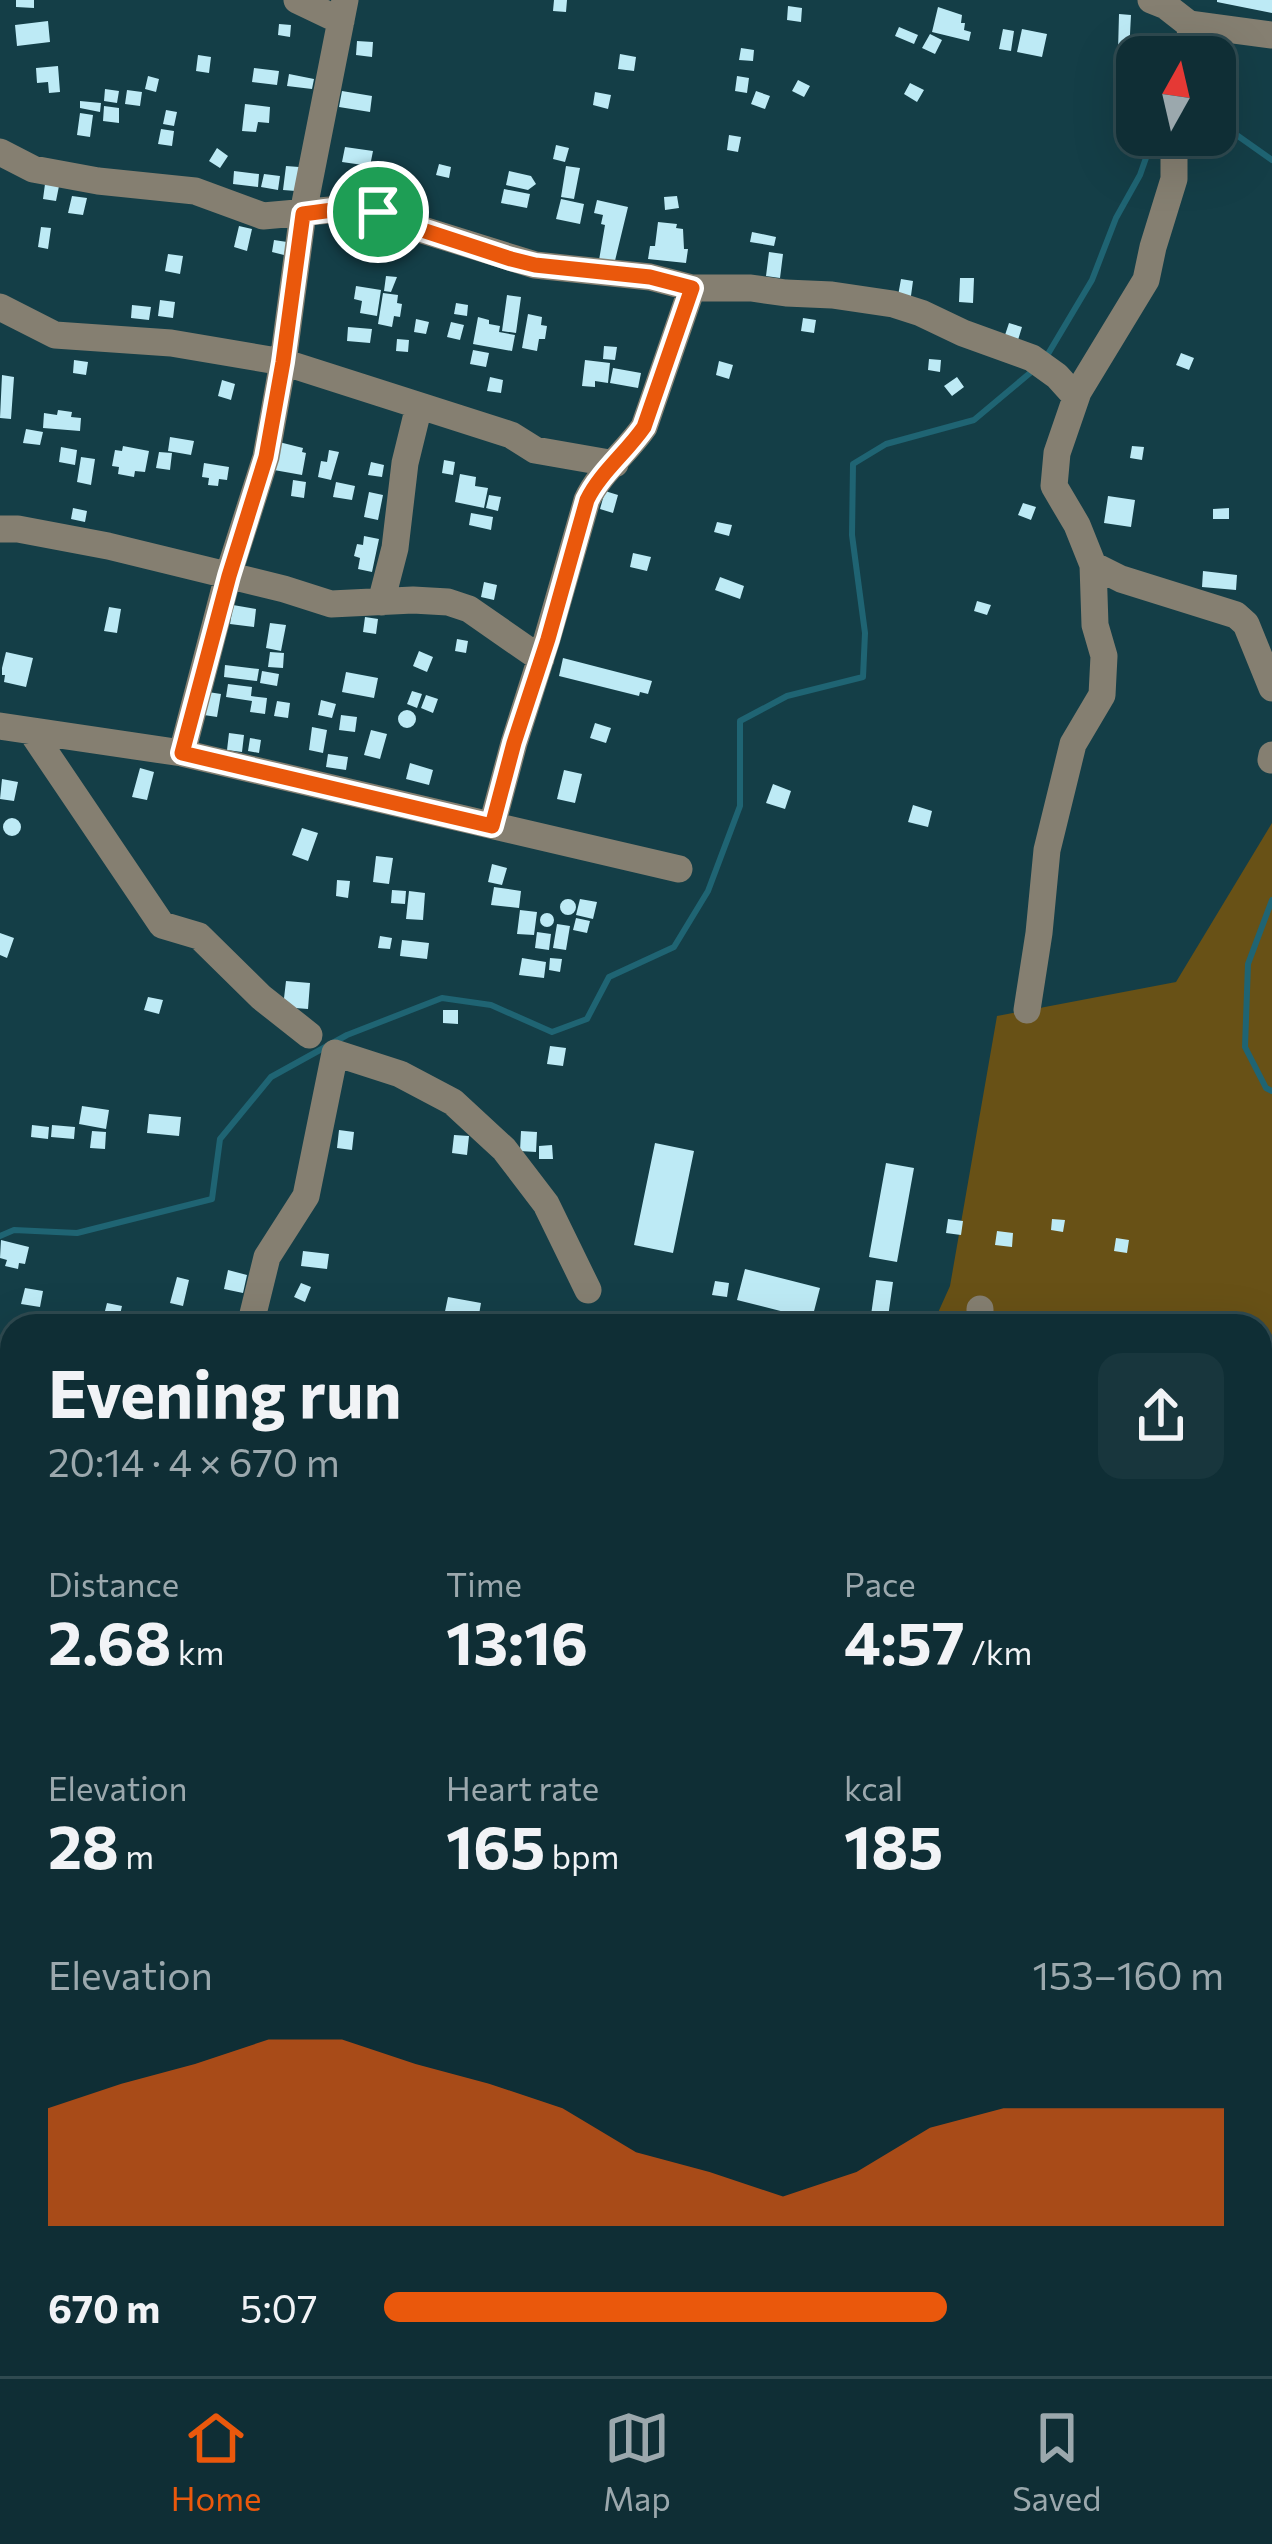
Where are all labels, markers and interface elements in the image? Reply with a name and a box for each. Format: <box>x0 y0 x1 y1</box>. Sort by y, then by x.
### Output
north arrow <box>1116 36 1236 156</box>
map controls <box>1116 36 1236 156</box>
pin <box>327 161 429 263</box>
icon: arrive <box>345 179 411 245</box>
text: Evening run <box>48 1351 402 1432</box>
button: share <box>1098 1353 1224 1479</box>
text: 20:14 · 4 × 670 m <box>48 1437 340 1485</box>
text: Distance <box>48 1563 179 1604</box>
text: Time <box>446 1563 522 1604</box>
text: Pace <box>844 1563 916 1604</box>
text: 2.68 <box>48 1604 171 1677</box>
text: 13:16 <box>446 1604 588 1677</box>
text: 4:57 <box>844 1604 965 1677</box>
text: km <box>171 1631 224 1672</box>
text: /km <box>965 1631 1032 1672</box>
text: Elevation <box>48 1767 187 1808</box>
text: Heart rate <box>446 1767 599 1808</box>
text: kcal <box>844 1767 903 1808</box>
text: 28 <box>48 1808 119 1881</box>
text: 165 <box>446 1808 545 1881</box>
text: 185 <box>844 1808 943 1881</box>
text: m <box>119 1835 154 1876</box>
text: bpm <box>545 1835 619 1876</box>
text: Elevation <box>48 1950 213 1998</box>
text: 153–160 m <box>1032 1950 1224 1998</box>
text: 670 m <box>48 2283 160 2331</box>
text: 5:07 <box>240 2283 318 2331</box>
tab: Home <box>171 2405 261 2518</box>
tab: Map <box>603 2405 671 2518</box>
tab: Saved <box>1012 2405 1101 2518</box>

